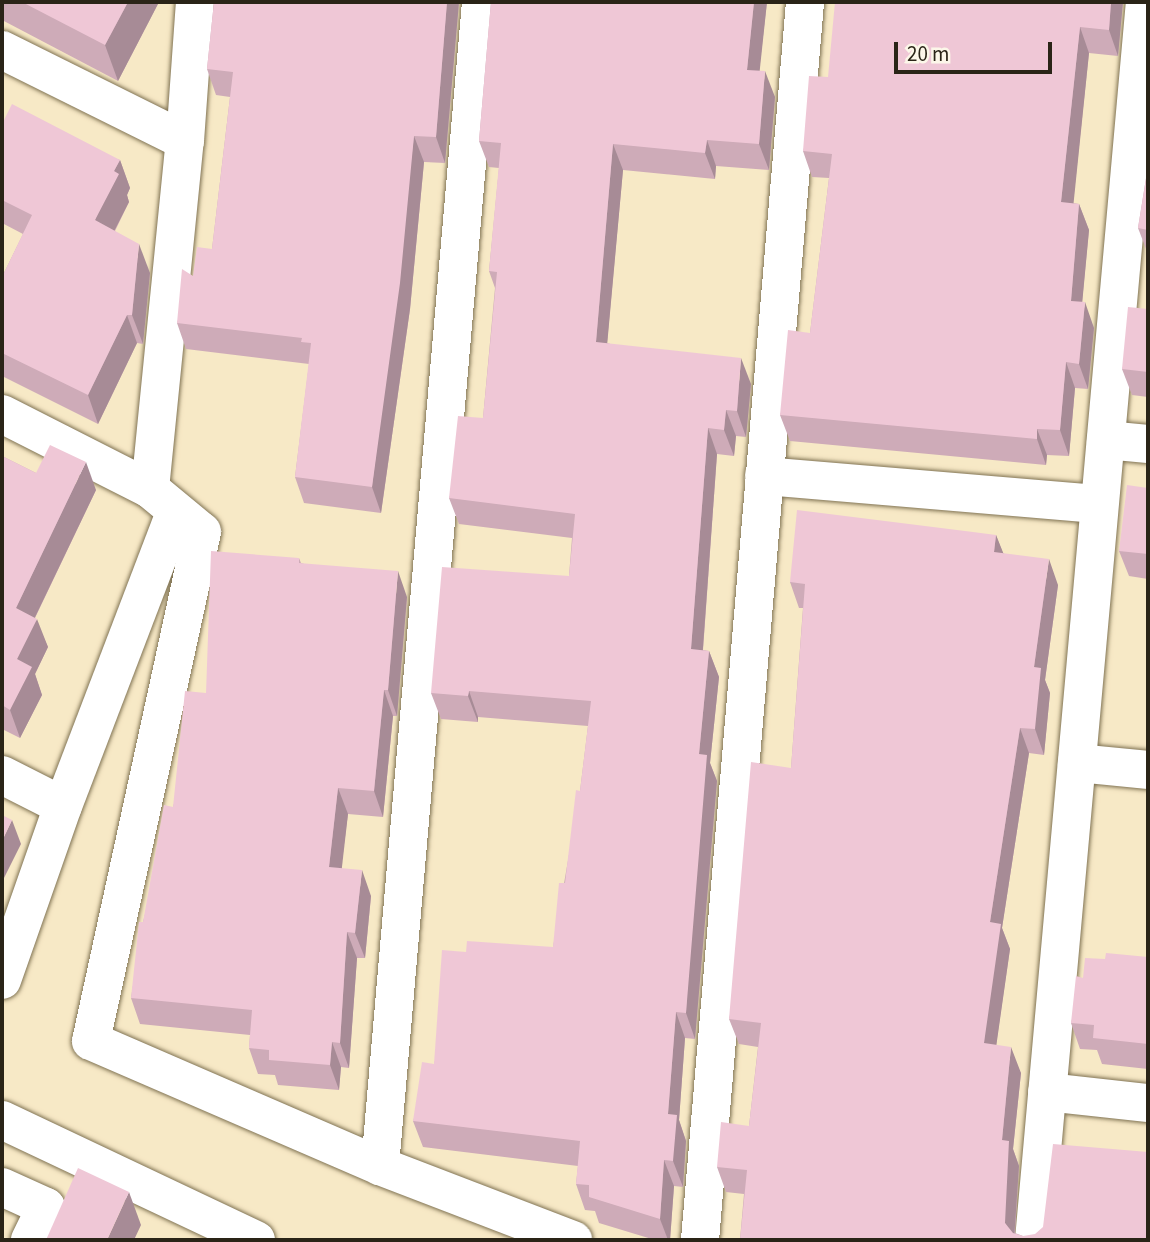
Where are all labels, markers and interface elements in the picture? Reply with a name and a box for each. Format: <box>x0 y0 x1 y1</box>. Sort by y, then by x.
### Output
scale bar <box>898 28 1056 72</box>
text: 20 m <box>907 39 949 69</box>

